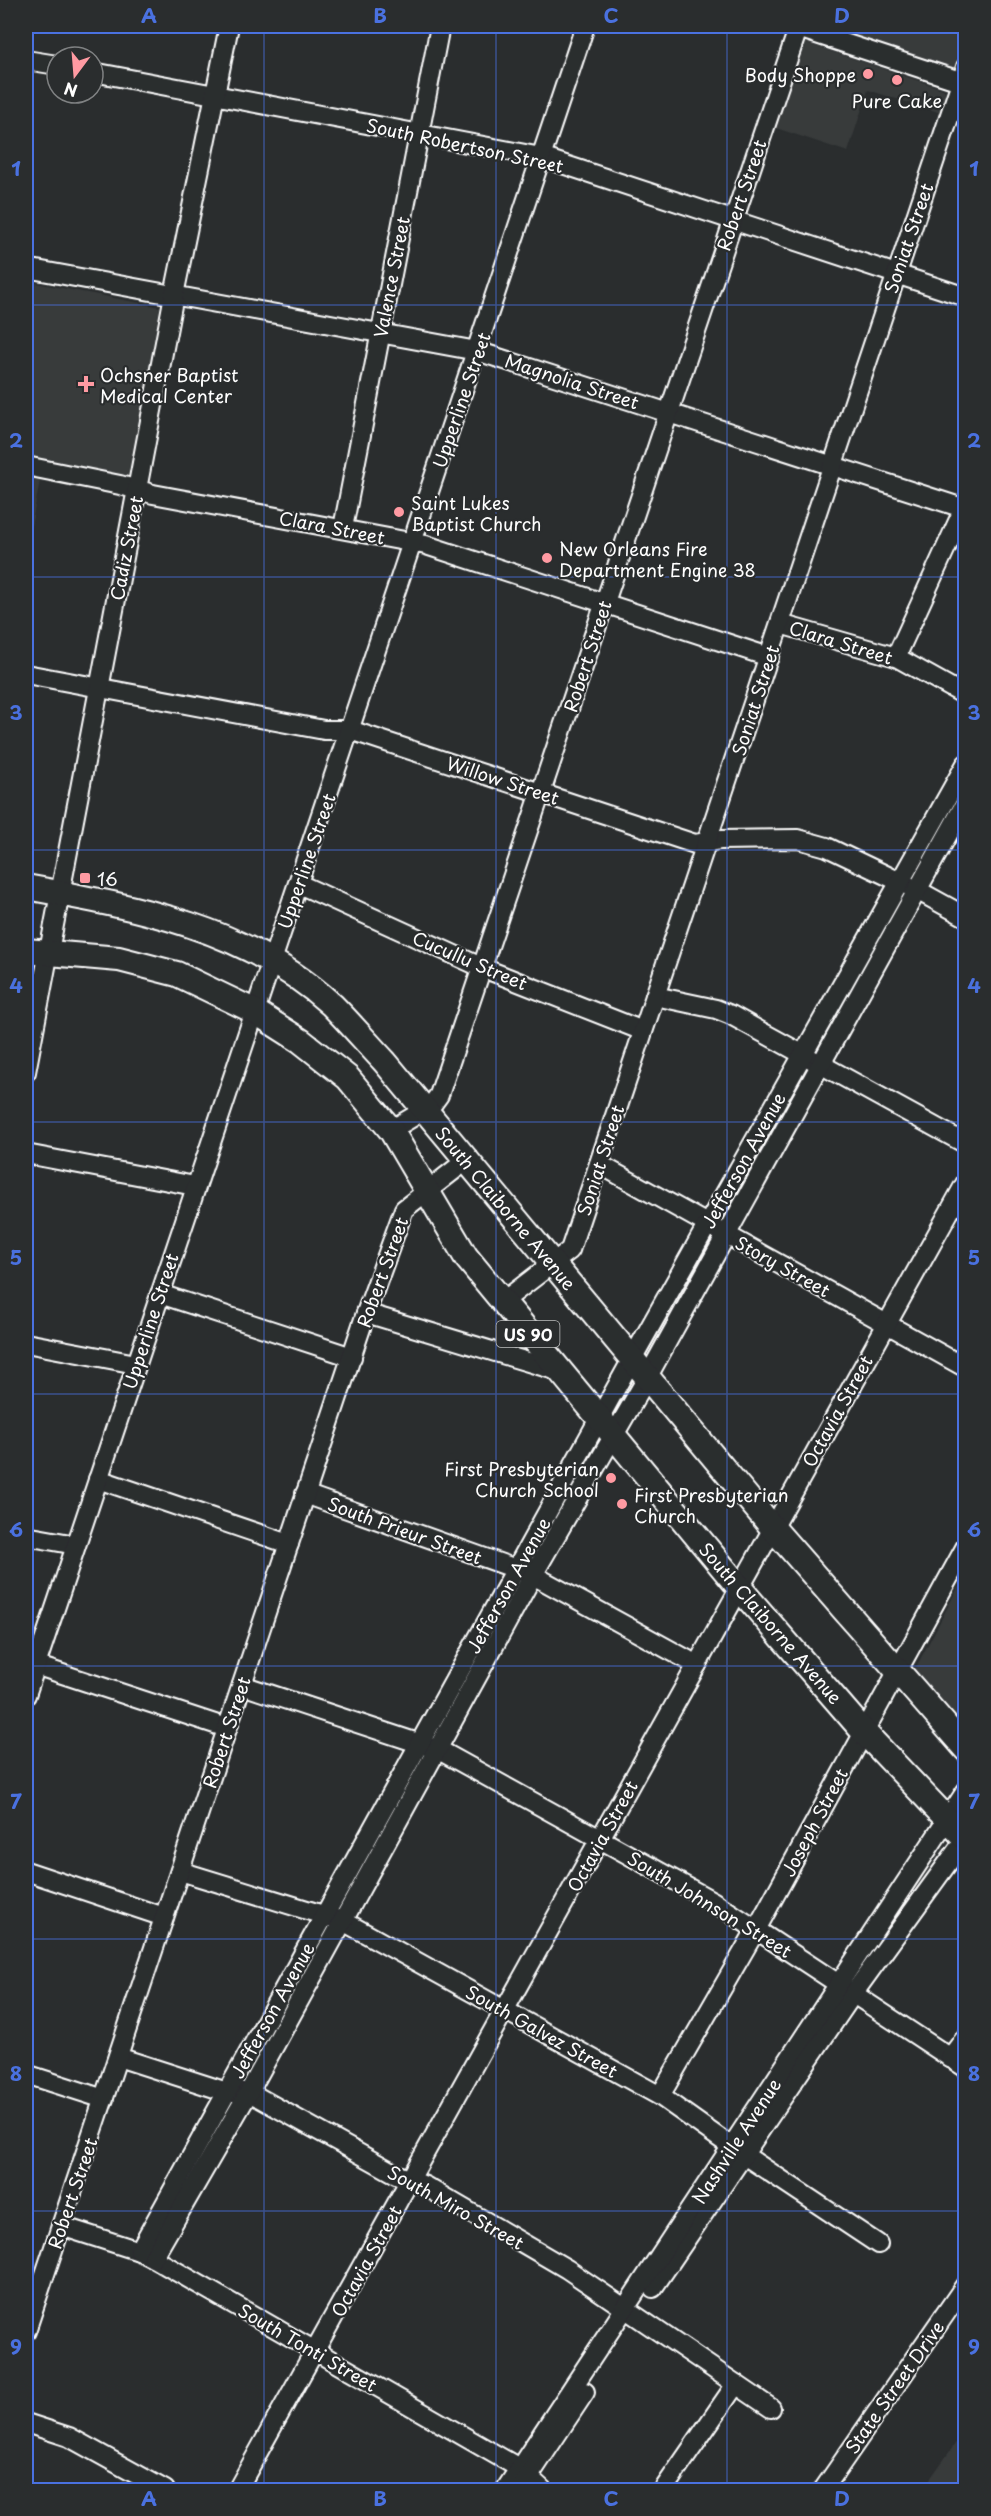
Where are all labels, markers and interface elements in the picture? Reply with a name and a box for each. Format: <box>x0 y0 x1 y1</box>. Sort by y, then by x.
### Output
text: A <box>141 0 157 30</box>
text: B <box>373 0 387 30</box>
text: C <box>603 0 619 30</box>
text: D <box>834 0 850 30</box>
north arrow <box>45 45 105 105</box>
place label: Body Shoppe <box>745 61 856 88</box>
marker: Body Shoppe <box>861 67 875 81</box>
marker: Pure Cake <box>890 73 904 87</box>
text: N <box>61 77 80 104</box>
place label: Pure Cake <box>852 87 942 114</box>
street label: South Robertson Street <box>364 111 566 179</box>
street label: Robert Street <box>709 136 773 254</box>
text: 1 <box>11 153 21 183</box>
text: 1 <box>969 153 979 183</box>
street label: Soniat Street <box>877 179 939 297</box>
street label: Valence Street <box>366 214 416 340</box>
street label: Upperline Street <box>425 329 497 471</box>
street label: Magnolia Street <box>502 347 642 415</box>
place label: Ochsner Baptist Medical Center <box>100 361 239 409</box>
marker: Ochsner Baptist Medical Center <box>77 375 95 393</box>
text: 2 <box>9 425 23 455</box>
text: 2 <box>967 425 981 455</box>
place label: Saint Lukes Baptist Church <box>411 489 541 537</box>
street label: Cadiz Street <box>103 493 149 603</box>
street label: Clara Street <box>277 504 387 550</box>
marker: Saint Lukes Baptist Church <box>392 505 406 519</box>
place label: New Orleans Fire Department Engine 38 <box>559 535 756 583</box>
marker: New Orleans Fire Department Engine 38 <box>540 551 554 565</box>
street label: Robert Street <box>556 597 618 715</box>
street label: Clara Street <box>786 613 896 671</box>
street label: Soniat Street <box>724 641 786 759</box>
text: 3 <box>9 697 23 727</box>
text: 3 <box>967 697 981 727</box>
street label: Willow Street <box>443 749 563 811</box>
street label: Upperline Street <box>270 790 342 932</box>
place label: 16 <box>97 865 118 892</box>
marker: 16 <box>78 871 92 885</box>
street label: Cucullu Street <box>408 924 532 996</box>
text: 4 <box>9 970 23 1000</box>
text: 4 <box>967 970 981 1000</box>
street label: Jefferson Avenue <box>694 1087 792 1233</box>
street label: Soniat Street <box>569 1101 631 1219</box>
street label: South Claiborne Avenue <box>429 1120 583 1296</box>
street label: Robert Street <box>349 1213 415 1331</box>
street label: Story Street <box>731 1229 835 1303</box>
text: 5 <box>10 1242 22 1272</box>
text: 5 <box>968 1242 980 1272</box>
street label: Upperline Street <box>115 1249 185 1393</box>
road number: US 90 <box>496 1321 560 1347</box>
street label: Octavia Street <box>795 1350 879 1472</box>
place label: First Presbyterian Church School <box>444 1455 599 1503</box>
marker: First Presbyterian Church School <box>604 1471 618 1485</box>
place label: First Presbyterian Church <box>634 1481 789 1529</box>
street label: South Prieur Street <box>324 1490 486 1570</box>
marker: First Presbyterian Church <box>615 1497 629 1511</box>
street label: Jefferson Avenue <box>459 1512 557 1658</box>
text: 6 <box>9 1514 23 1544</box>
text: 6 <box>967 1514 981 1544</box>
street label: South Claiborne Avenue <box>693 1536 849 1710</box>
street label: Robert Street <box>195 1673 257 1791</box>
street label: Joseph Street <box>774 1763 854 1881</box>
street label: Octavia Street <box>560 1775 644 1897</box>
text: 7 <box>10 1786 22 1816</box>
text: 7 <box>968 1786 980 1816</box>
street label: South Johnson Street <box>623 1844 797 1964</box>
street label: Jefferson Avenue <box>223 1937 321 2083</box>
street label: South Galvez Street <box>461 1978 623 2084</box>
text: 8 <box>10 2058 22 2088</box>
text: 8 <box>968 2058 980 2088</box>
street label: Nashville Avenue <box>685 2073 787 2209</box>
street label: Robert Street <box>40 2134 104 2252</box>
street label: South Miro Street <box>383 2158 529 2256</box>
street label: Octavia Street <box>324 2200 408 2322</box>
street label: South Tonti Street <box>234 2296 382 2398</box>
street label: State Street Drive <box>838 2315 950 2459</box>
text: 9 <box>10 2331 22 2361</box>
text: 9 <box>968 2331 980 2361</box>
text: A <box>141 2483 157 2513</box>
text: B <box>373 2483 387 2513</box>
text: C <box>603 2483 619 2513</box>
text: D <box>834 2483 850 2513</box>

